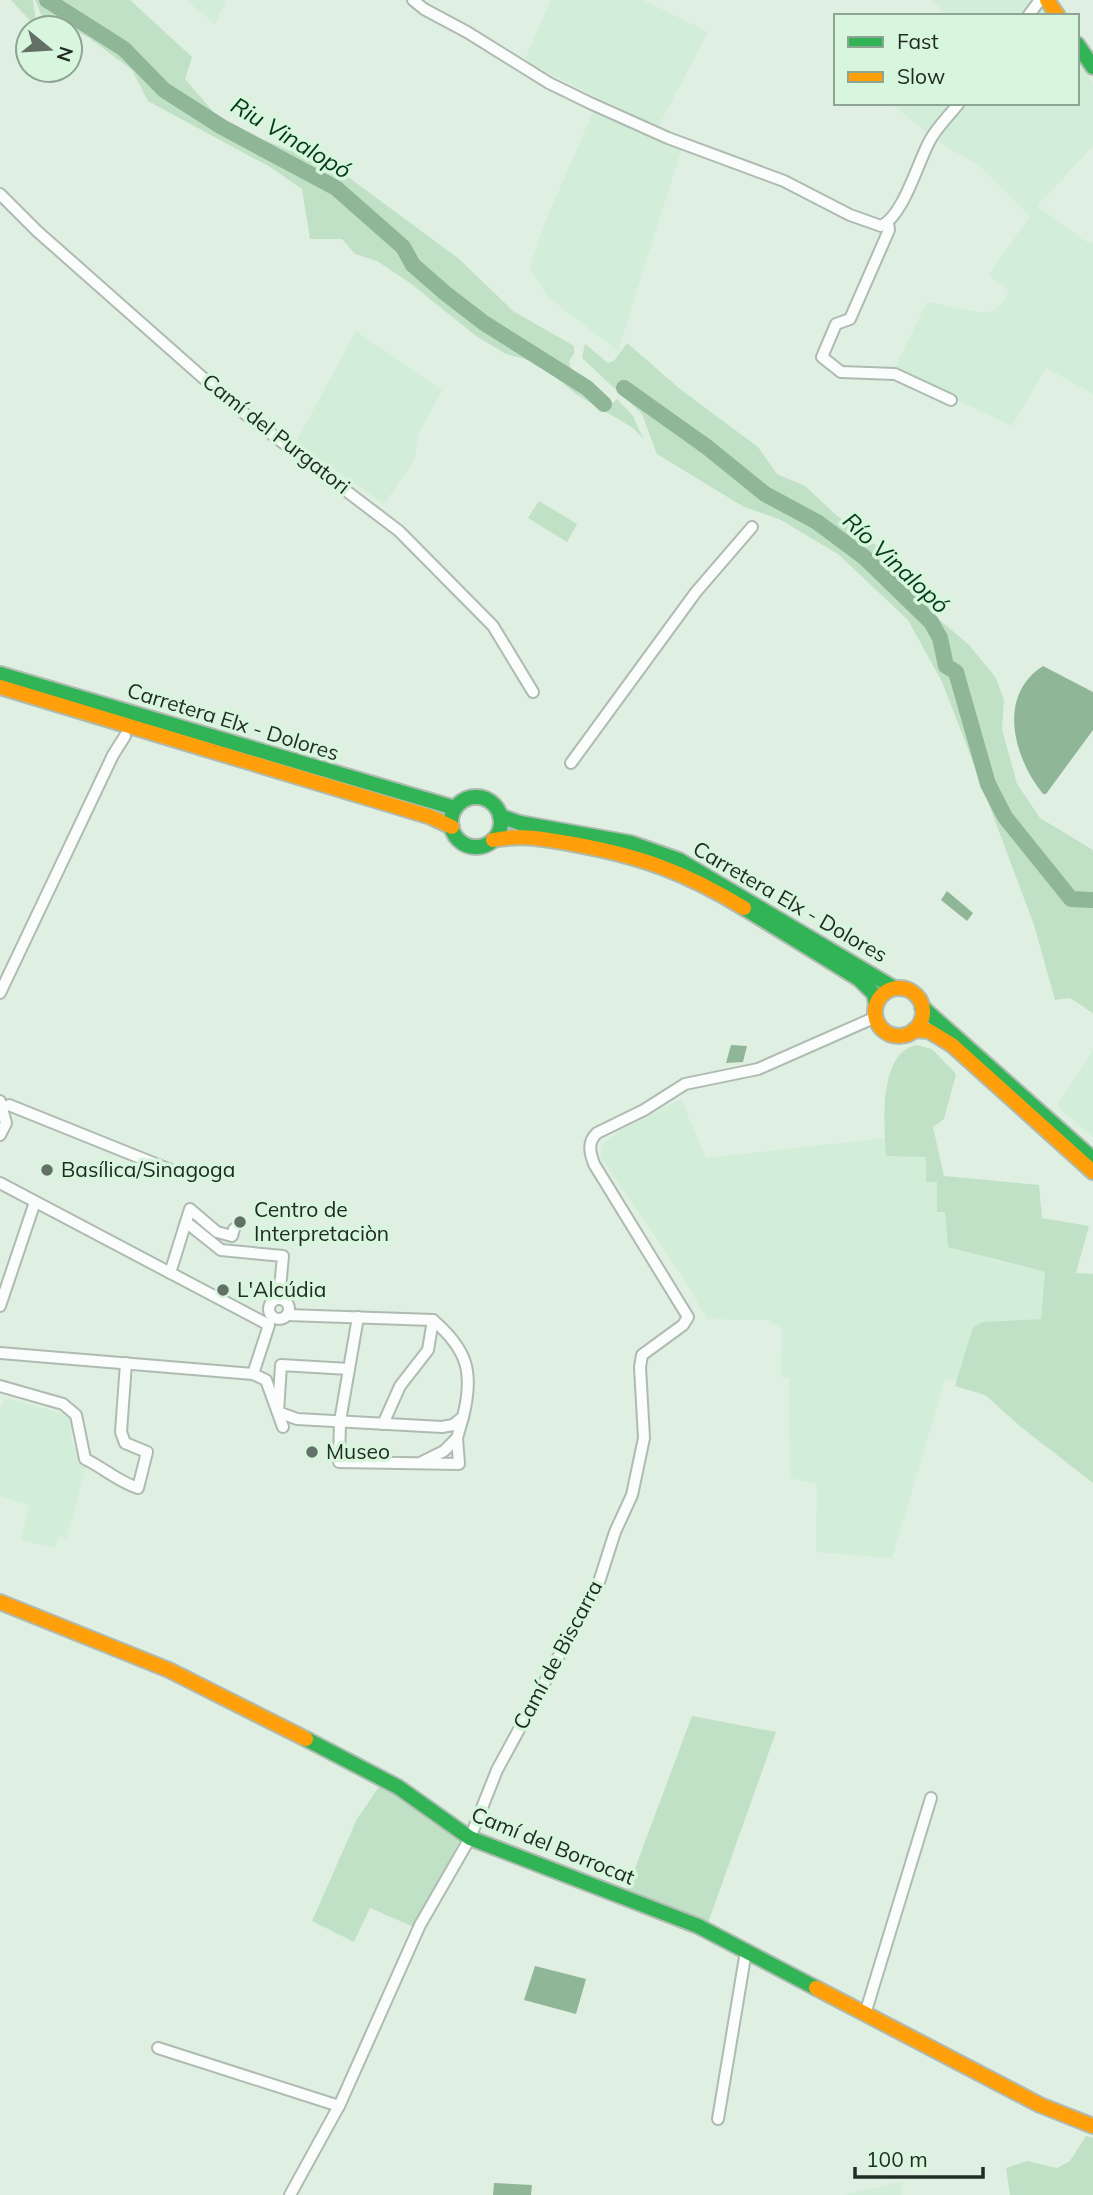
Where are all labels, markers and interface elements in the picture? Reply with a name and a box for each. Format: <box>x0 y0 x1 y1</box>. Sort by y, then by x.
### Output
north arrow <box>14 14 84 84</box>
legend <box>834 14 1079 105</box>
text: Fast <box>897 28 939 54</box>
text: N <box>52 44 79 65</box>
text: Slow <box>897 63 945 89</box>
water label: Riu Vinalopó <box>226 90 357 185</box>
street label: Camí del Purgatori <box>198 367 356 499</box>
water label: Río Vinalopó <box>837 506 956 619</box>
street label: Carretera Elx - Dolores <box>124 676 342 766</box>
street label: Carretera Elx - Dolores <box>689 835 892 967</box>
place label: Basílica/Sinagoga <box>61 1156 235 1182</box>
marker: Basílica/Sinagoga <box>39 1162 55 1178</box>
place label: Centro de Interpretaciòn <box>254 1196 389 1246</box>
marker: Centro de Interpretaciòn <box>232 1214 248 1230</box>
place label: L'Alcúdia <box>237 1276 326 1302</box>
marker: L'Alcúdia <box>215 1282 231 1298</box>
place label: Museo <box>326 1438 390 1464</box>
marker: Museo <box>304 1444 320 1460</box>
street label: Camí de Biscarra <box>507 1575 607 1734</box>
street label: Camí del Borrocat <box>468 1800 639 1890</box>
scale bar <box>855 2136 983 2180</box>
text: 100 m <box>866 2146 928 2172</box>

